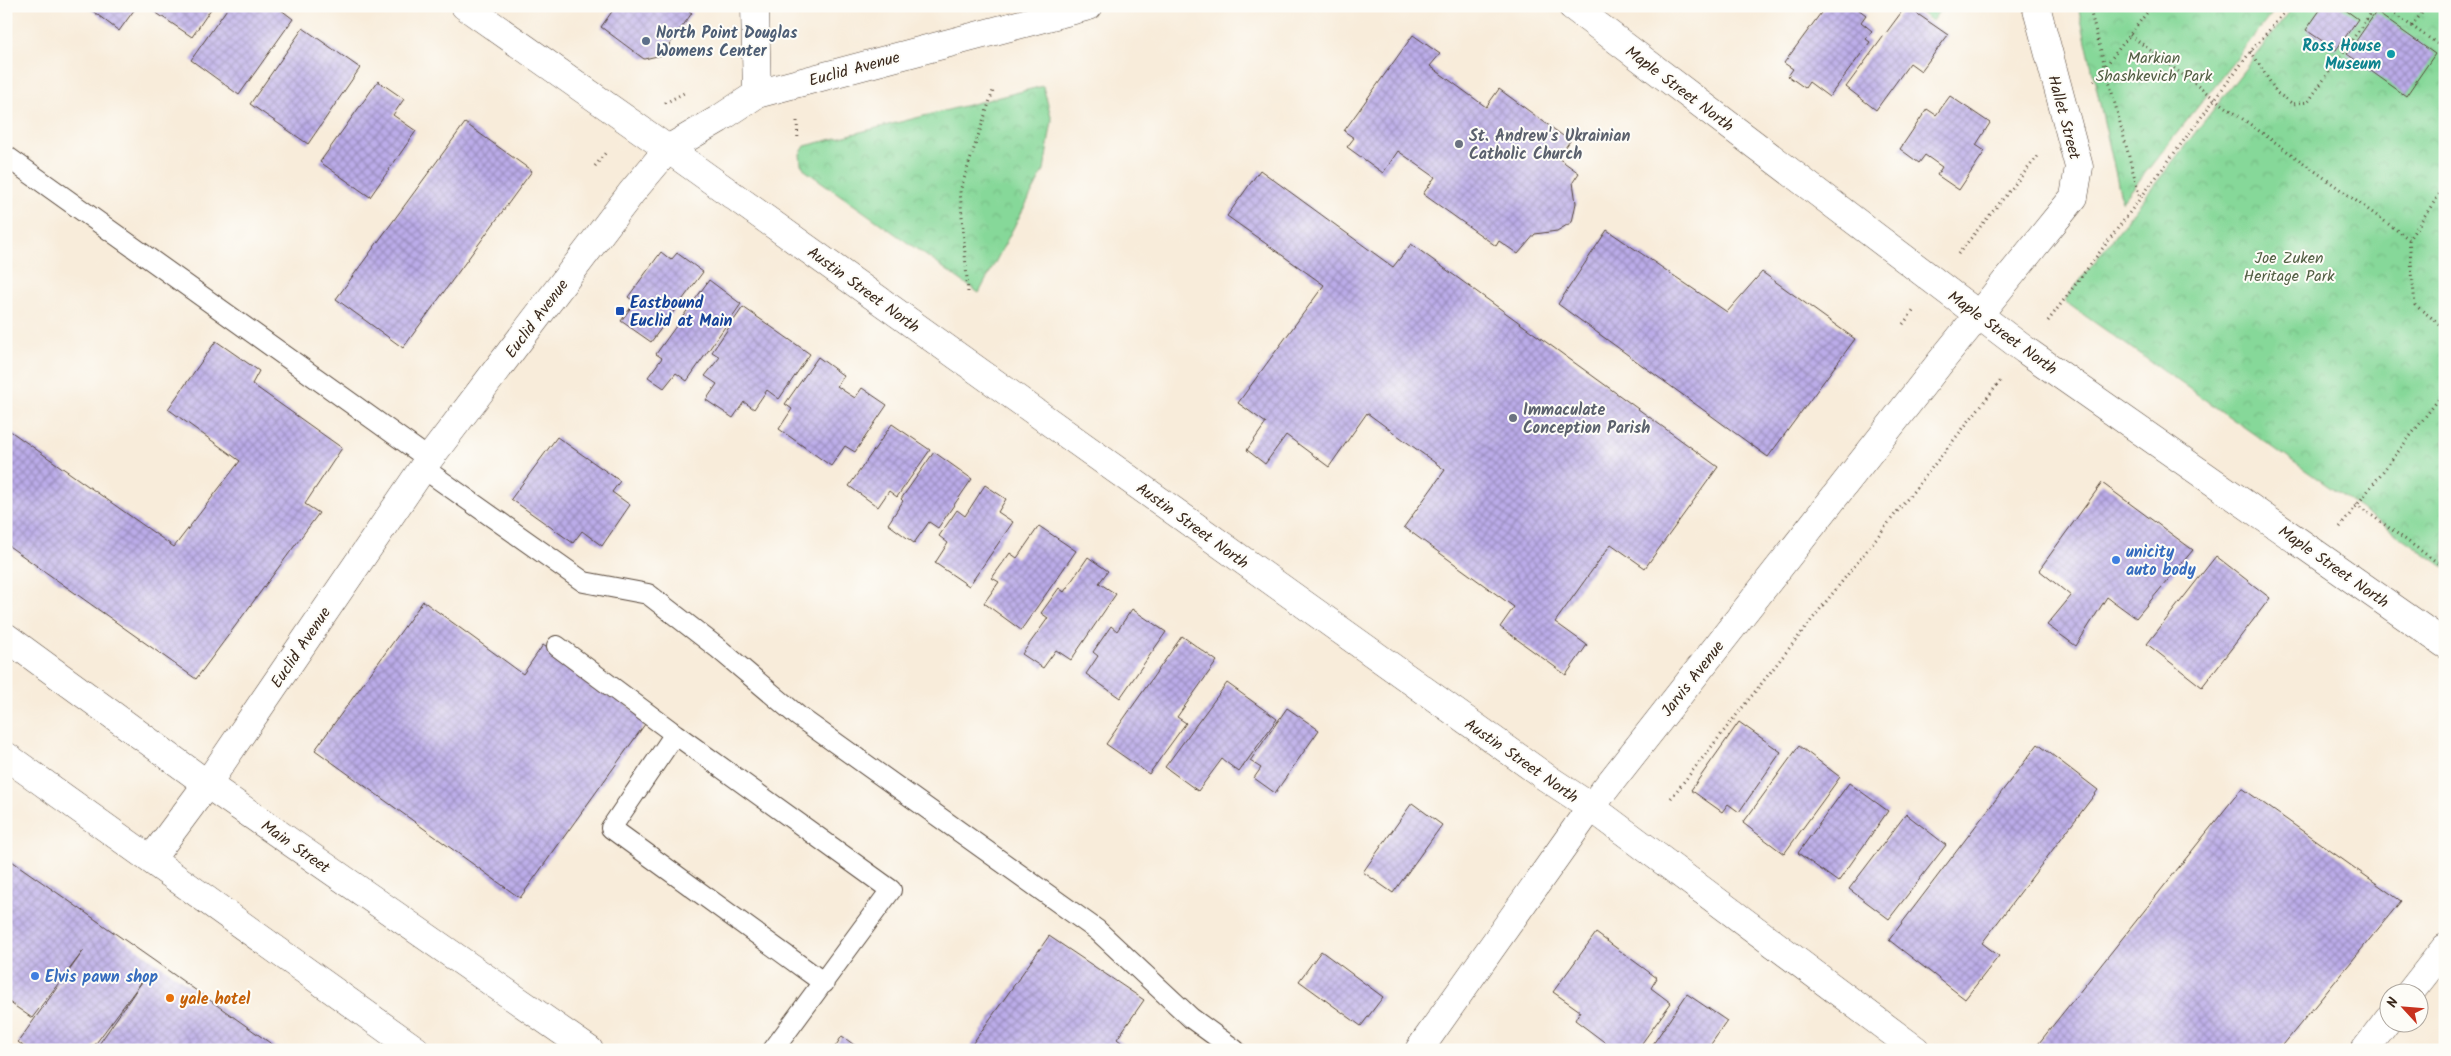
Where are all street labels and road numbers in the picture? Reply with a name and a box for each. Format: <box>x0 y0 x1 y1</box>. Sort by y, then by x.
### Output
street label: Maple Street North <box>1619 40 1739 138</box>
street label: Euclid Avenue <box>806 45 903 94</box>
street label: Hallet Street <box>2040 72 2087 163</box>
street label: Austin Street North <box>801 241 925 340</box>
street label: Euclid Avenue <box>499 274 575 364</box>
street label: Maple Street North <box>1942 285 2062 382</box>
street label: Austin Street North <box>1130 477 1254 576</box>
street label: Maple Street North <box>2273 520 2394 615</box>
street label: Euclid Avenue <box>265 602 338 694</box>
street label: Jarvis Avenue <box>1655 635 1731 723</box>
street label: Austin Street North <box>1459 712 1583 810</box>
street label: Main Street <box>255 814 336 881</box>

